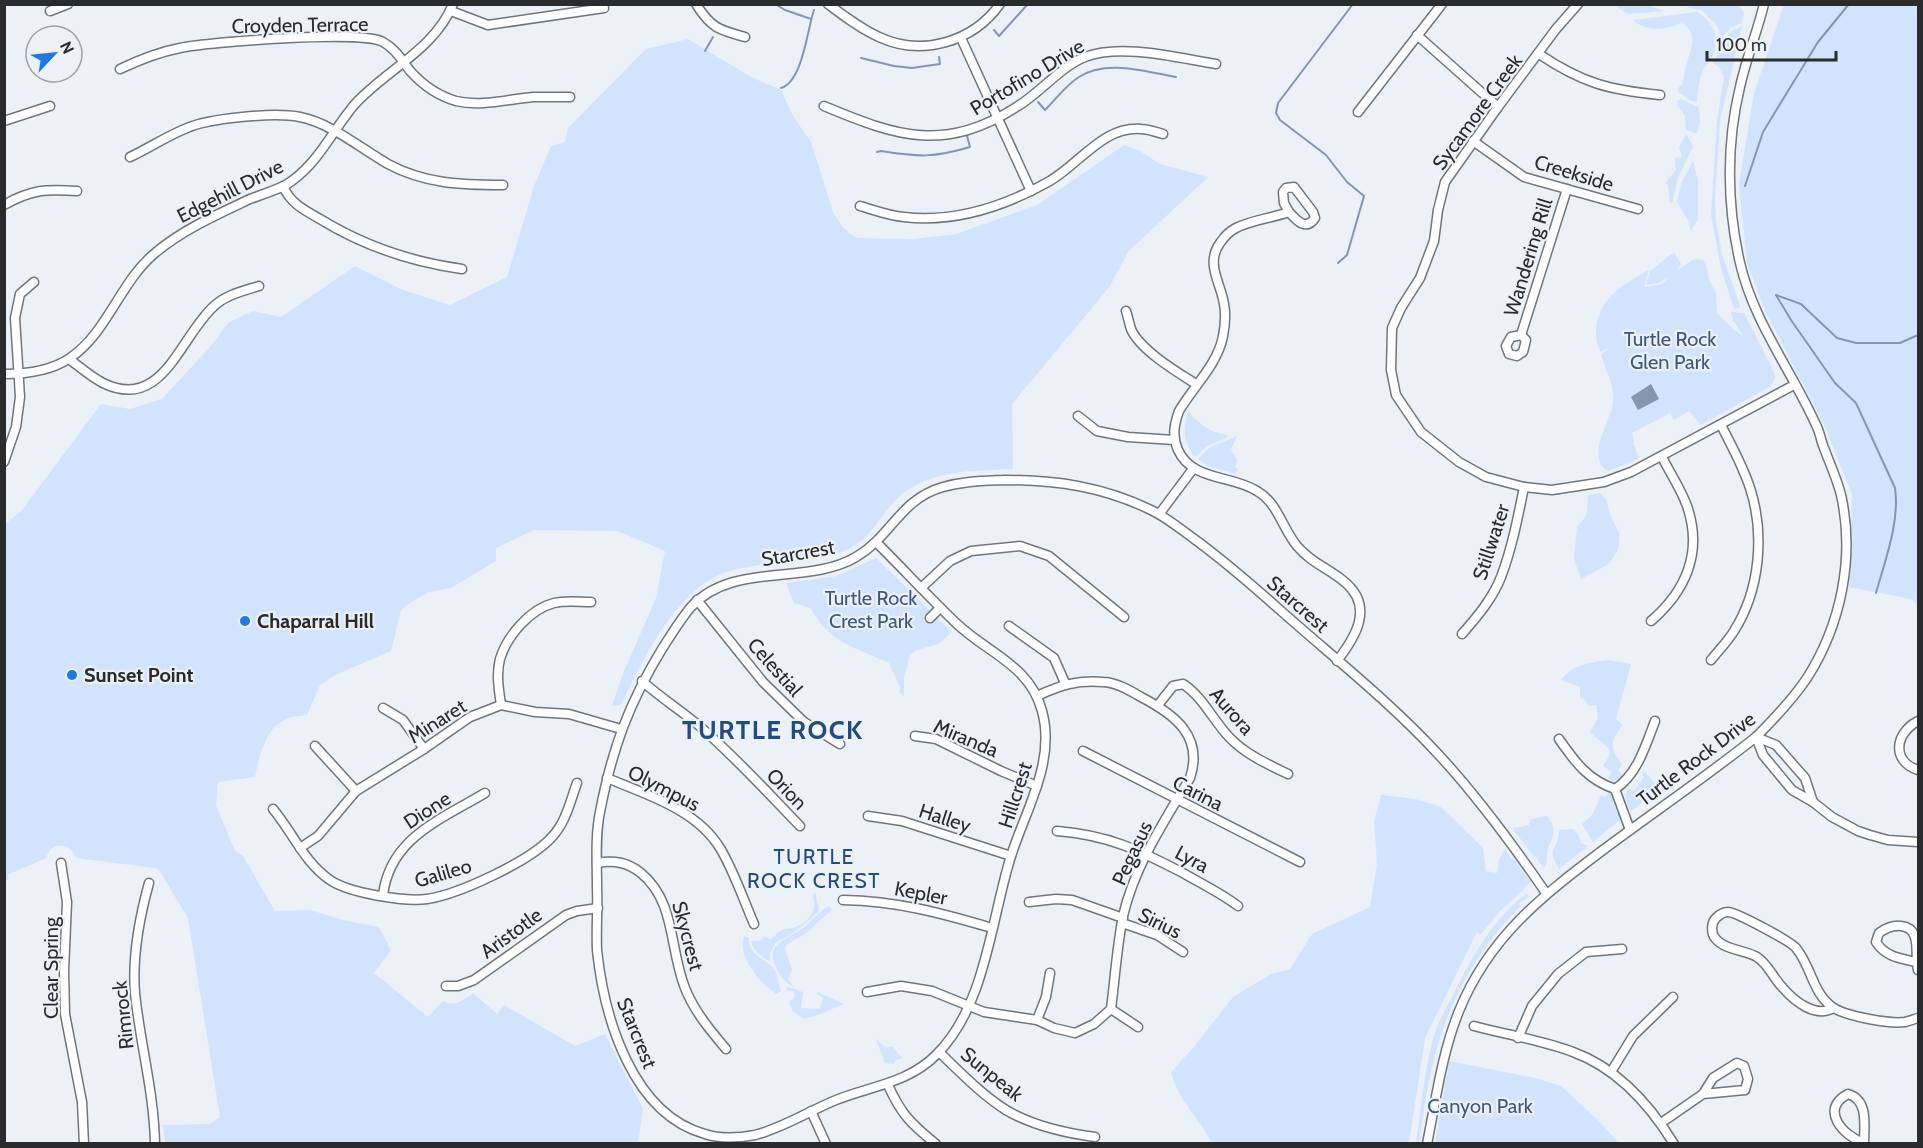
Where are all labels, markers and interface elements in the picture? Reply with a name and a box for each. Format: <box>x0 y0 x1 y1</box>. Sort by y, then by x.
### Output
street label: Croyden Terrace <box>232 12 368 38</box>
north arrow <box>24 24 84 84</box>
scale bar <box>1707 24 1836 62</box>
street label: Portofino Drive <box>966 34 1088 120</box>
text: 100 m <box>1716 34 1767 56</box>
text: N <box>56 38 78 57</box>
street label: Sycamore Creek <box>1427 50 1527 174</box>
street label: Creekside <box>1531 150 1617 196</box>
street label: Edgehill Drive <box>173 154 287 228</box>
street label: Wandering Rill <box>1499 195 1557 319</box>
park label: Turtle Rock Glen Park <box>1624 327 1716 374</box>
street label: Stillwater <box>1467 500 1515 583</box>
street label: Starcrest <box>759 535 837 571</box>
street label: Starcrest <box>1262 571 1334 638</box>
park label: Turtle Rock Crest Park <box>825 586 917 633</box>
place label: Chaparral Hill <box>257 609 374 633</box>
marker: Chaparral Hill <box>238 614 252 628</box>
street label: Celestial <box>742 633 808 702</box>
place label: Sunset Point <box>84 663 193 687</box>
marker: Sunset Point <box>65 668 79 682</box>
street label: Aurora <box>1205 682 1259 740</box>
street label: Minaret <box>403 694 471 748</box>
street label: Turtle Rock Drive <box>1632 707 1760 811</box>
district label: TURTLE ROCK <box>682 714 864 746</box>
street label: Miranda <box>930 714 1002 762</box>
street label: Hillcrest <box>993 759 1037 831</box>
street label: Olympus <box>624 760 704 816</box>
street label: Orion <box>762 763 812 815</box>
street label: Carina <box>1169 770 1228 816</box>
street label: Dione <box>399 786 455 834</box>
street label: Halley <box>916 798 974 838</box>
street label: Pegasus <box>1107 817 1157 889</box>
street label: Lyra <box>1171 840 1213 878</box>
district label: TURTLE ROCK CREST <box>747 844 881 893</box>
street label: Galileo <box>412 853 474 893</box>
street label: Kepler <box>893 876 950 910</box>
street label: Skycrest <box>667 899 709 974</box>
street label: Sirius <box>1134 902 1186 944</box>
street label: Aristotle <box>476 903 546 963</box>
street label: Clear Spring <box>39 916 63 1019</box>
street label: Rimrock <box>107 980 139 1050</box>
street label: Starcrest <box>612 994 662 1072</box>
street label: Sunpeak <box>956 1042 1028 1106</box>
park label: Canyon Park <box>1427 1094 1533 1118</box>

